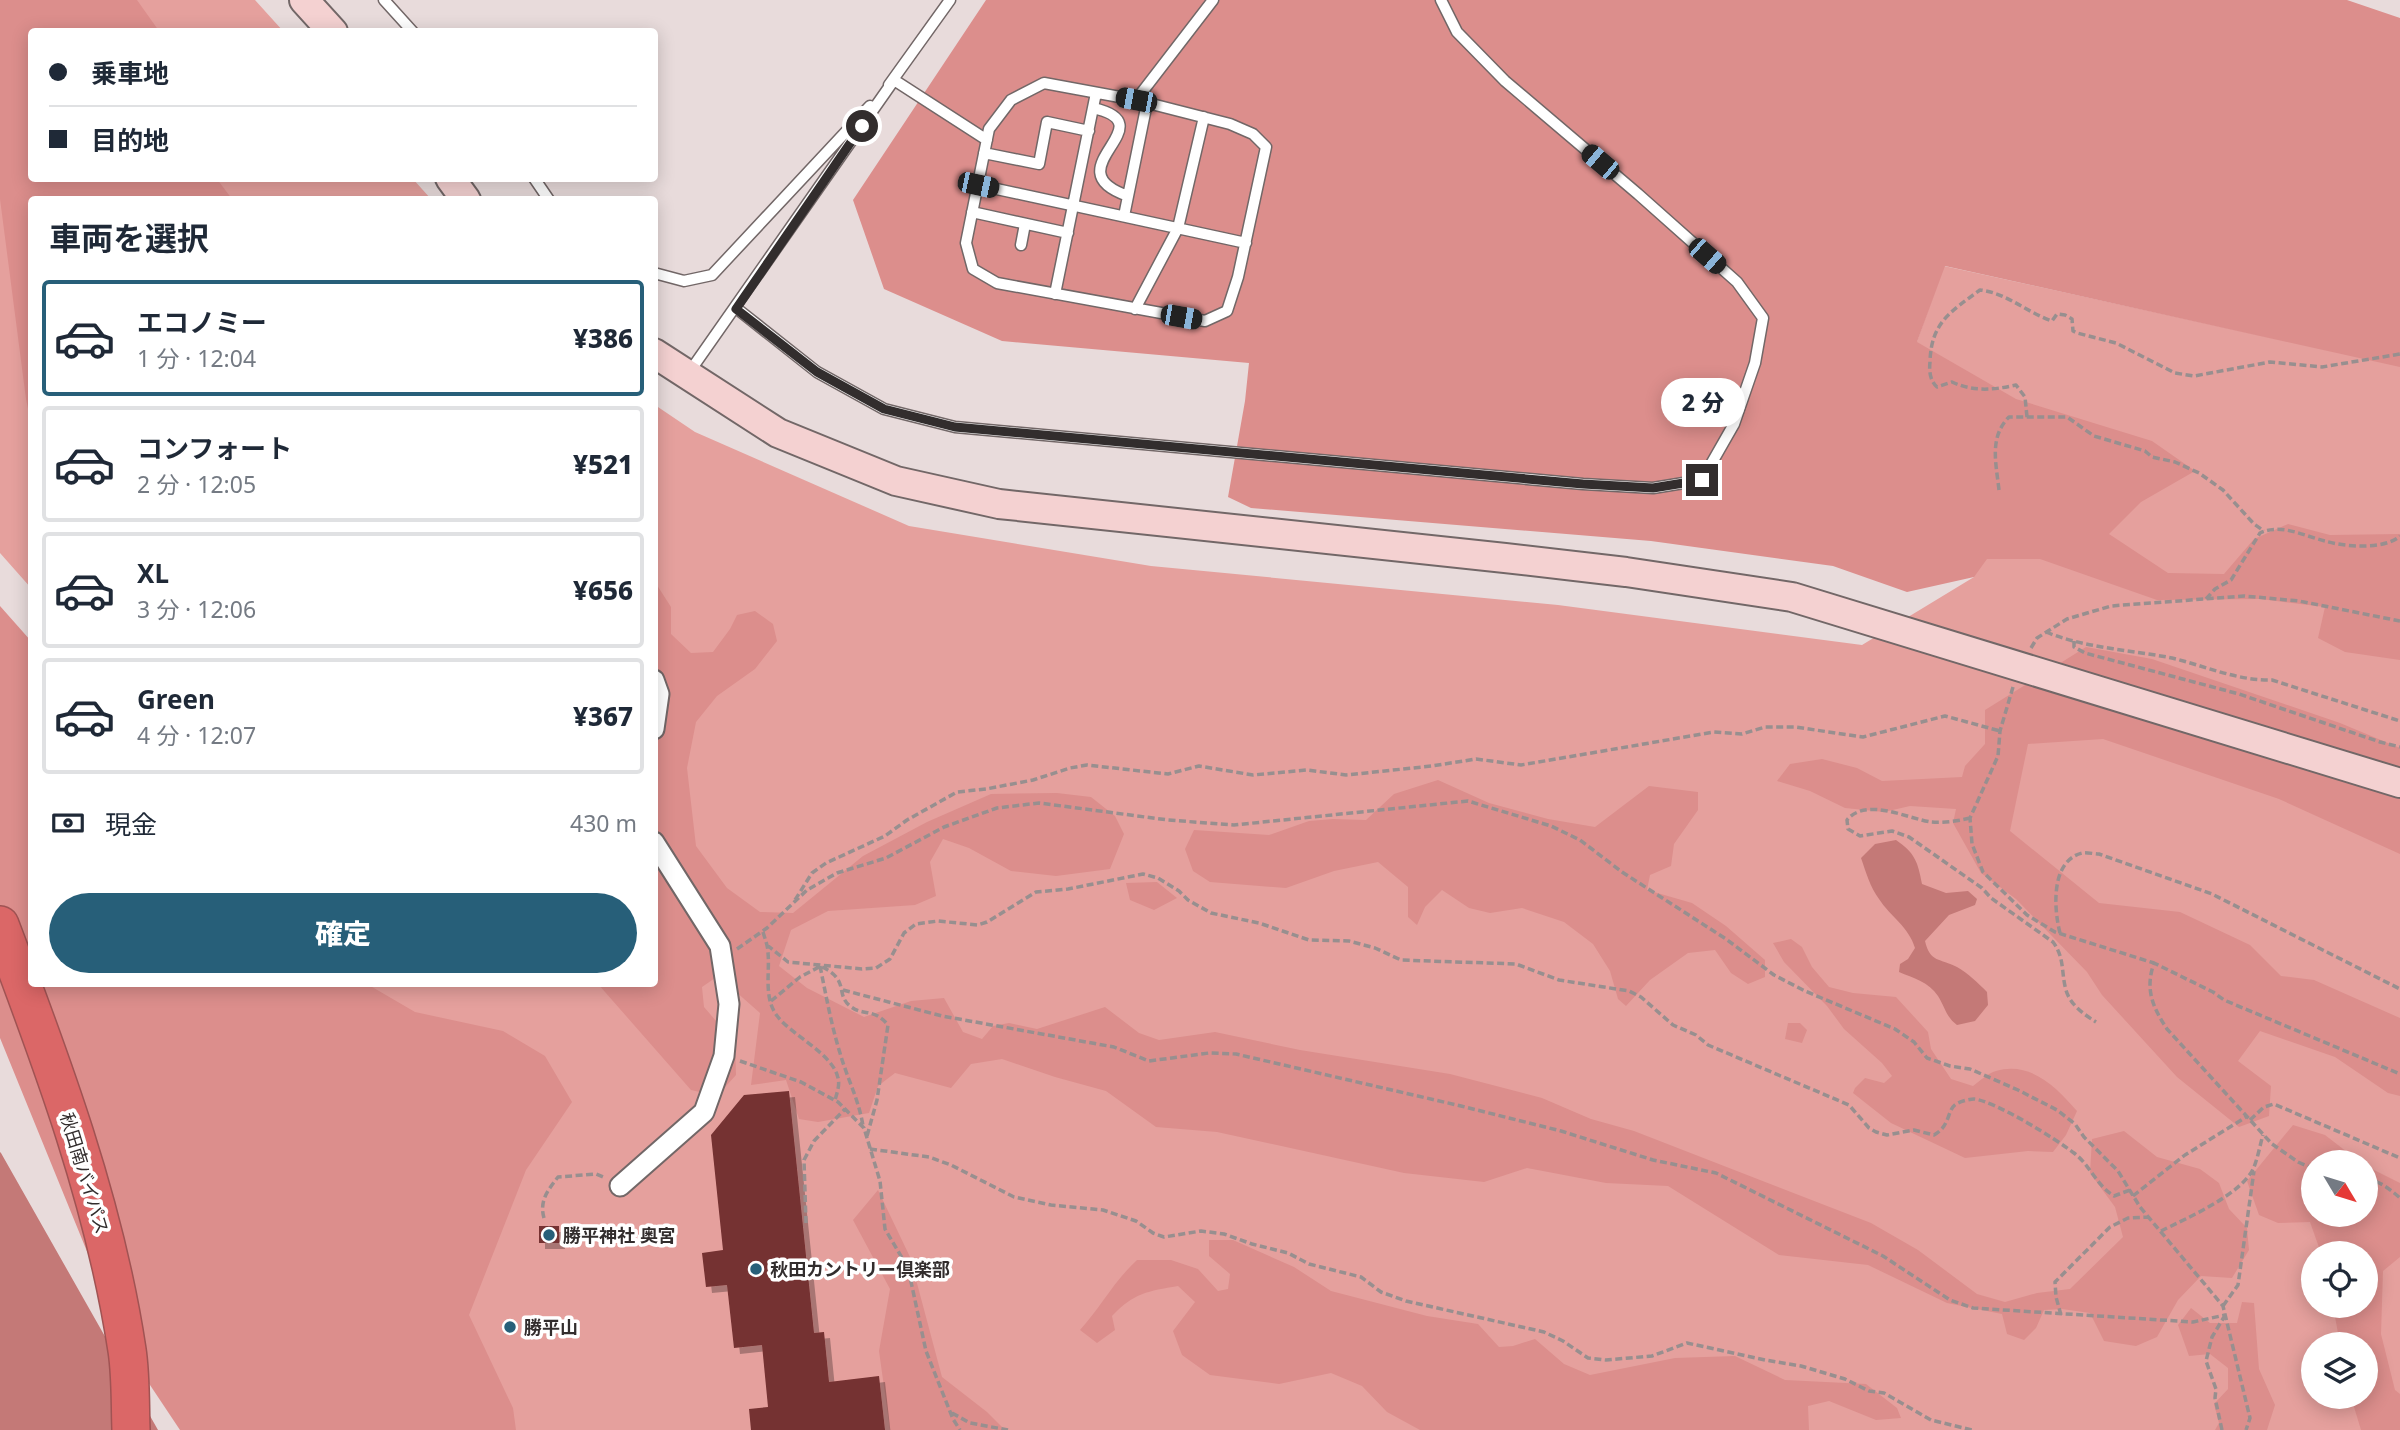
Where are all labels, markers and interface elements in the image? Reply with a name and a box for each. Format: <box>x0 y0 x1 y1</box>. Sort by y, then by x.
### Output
text: 乗車地 <box>91 55 169 91</box>
car <box>1114 86 1159 114</box>
route start <box>846 110 878 142</box>
text: 目的地 <box>91 122 169 158</box>
car <box>1578 140 1623 184</box>
car <box>956 170 1001 200</box>
text: 車両を選択 <box>49 216 209 259</box>
car <box>1685 234 1730 278</box>
car <box>1159 303 1204 331</box>
text: エコノミー <box>137 304 267 340</box>
icon: car <box>53 307 116 370</box>
text: ¥386 <box>573 320 633 356</box>
text: 1 分 · 12:04 <box>137 342 256 374</box>
callout: 2 分 <box>1660 378 1744 428</box>
text: 2 分 <box>1682 386 1724 418</box>
text: コンフォート <box>137 430 292 466</box>
icon: car <box>53 433 116 496</box>
text: ¥521 <box>573 446 633 482</box>
route end <box>1686 464 1718 496</box>
text: 2 分 · 12:05 <box>137 468 256 500</box>
text: XL <box>137 555 169 591</box>
icon: car <box>53 559 116 622</box>
text: ¥656 <box>573 572 633 608</box>
text: 3 分 · 12:06 <box>137 593 256 625</box>
text: Green <box>137 681 215 717</box>
icon: car <box>53 685 116 748</box>
text: ¥367 <box>573 698 633 734</box>
text: 4 分 · 12:07 <box>137 719 256 751</box>
icon: cash <box>49 804 87 842</box>
text: 現金 <box>105 806 157 842</box>
text: 430 m <box>570 807 637 839</box>
button: 確定 <box>49 893 637 973</box>
street label: 秋田南バイパス <box>55 1109 115 1237</box>
north arrow <box>2301 1150 2378 1227</box>
map controls <box>2301 1150 2378 1409</box>
place label: 勝平神社 奥宮 <box>563 1223 676 1247</box>
marker: 勝平神社 奥宮 <box>541 1227 557 1243</box>
button: locate <box>2301 1241 2378 1318</box>
place label: 秋田カントリー倶楽部 <box>770 1257 950 1281</box>
marker: 秋田カントリー倶楽部 <box>748 1261 764 1277</box>
place label: 勝平山 <box>524 1315 578 1339</box>
marker: 勝平山 <box>502 1319 518 1335</box>
button: layers <box>2301 1332 2378 1409</box>

